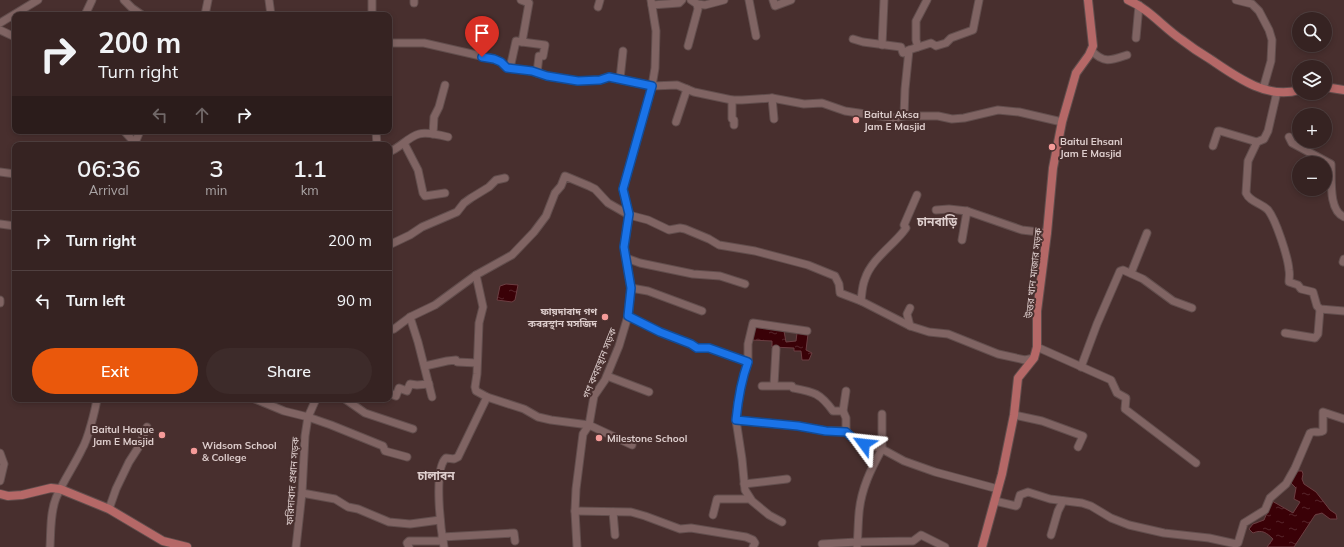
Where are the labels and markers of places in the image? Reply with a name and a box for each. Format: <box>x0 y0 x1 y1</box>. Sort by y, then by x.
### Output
pin <box>465 16 499 57</box>
place label: Baitul Aksa Jam E Masjid <box>864 108 926 133</box>
marker: Baitul Aksa Jam E Masjid <box>851 115 861 125</box>
place label: Baitul Ehsanl Jam E Masjid <box>1060 135 1123 160</box>
marker: Baitul Ehsanl Jam E Masjid <box>1047 142 1057 152</box>
place label: ফায়দাবাদ গণ কবরস্থান মসজিদ <box>527 305 597 330</box>
marker: ফায়দাবাদ গণ কবরস্থান মসজিদ <box>600 312 610 322</box>
place label: Baitul Haque Jam E Masjid <box>92 423 155 448</box>
marker: Baitul Haque Jam E Masjid <box>157 430 167 440</box>
place label: Milestone School <box>607 432 687 445</box>
marker: Milestone School <box>594 433 604 443</box>
place label: Widsom School & College <box>202 439 277 464</box>
marker: Widsom School & College <box>189 446 199 456</box>

